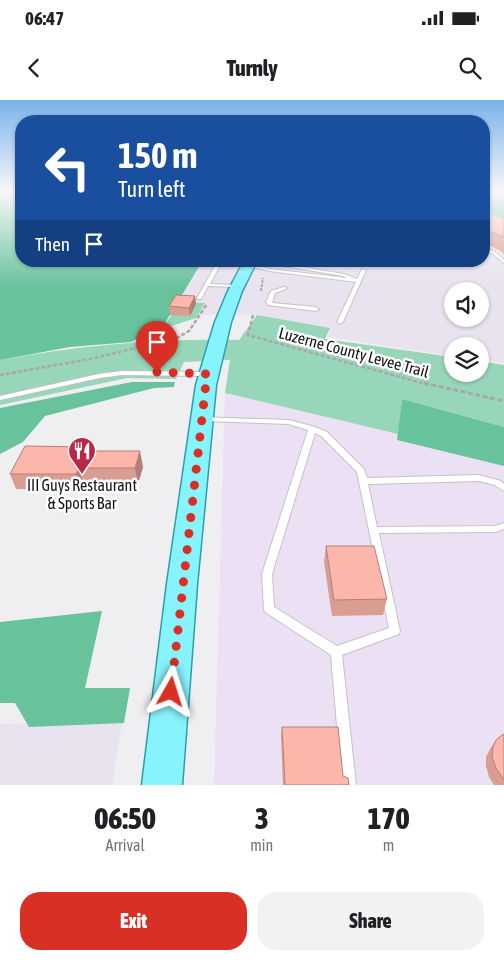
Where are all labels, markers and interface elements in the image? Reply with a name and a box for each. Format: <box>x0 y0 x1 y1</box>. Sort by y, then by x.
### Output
text: 06:47 <box>25 7 64 29</box>
icon: back <box>20 54 48 82</box>
icon: search <box>456 54 484 82</box>
text: Turnly <box>226 55 278 81</box>
icon: left <box>35 135 100 200</box>
text: 150 m <box>118 135 197 175</box>
text: Turn left <box>118 176 185 202</box>
icon: arrive <box>80 230 108 258</box>
text: Then <box>35 233 70 255</box>
map controls <box>444 282 489 382</box>
button: sound <box>444 282 489 327</box>
pin <box>136 321 178 372</box>
street label: Luzerne County Levee Trail <box>277 323 432 382</box>
icon: arrive <box>143 328 171 356</box>
button: layers <box>444 337 489 382</box>
restaurant icon: III Guys Restaurant & Sports Bar <box>67 436 97 475</box>
place label: III Guys Restaurant & Sports Bar <box>27 476 137 513</box>
position arrow <box>144 665 196 717</box>
text: 06:50 <box>94 801 156 835</box>
text: 3 <box>255 801 269 835</box>
text: 170 <box>367 801 410 835</box>
text: Arrival <box>106 836 145 854</box>
text: min <box>250 836 273 854</box>
text: m <box>383 836 394 854</box>
button: Exit <box>20 892 247 950</box>
button: Share <box>257 892 484 950</box>

